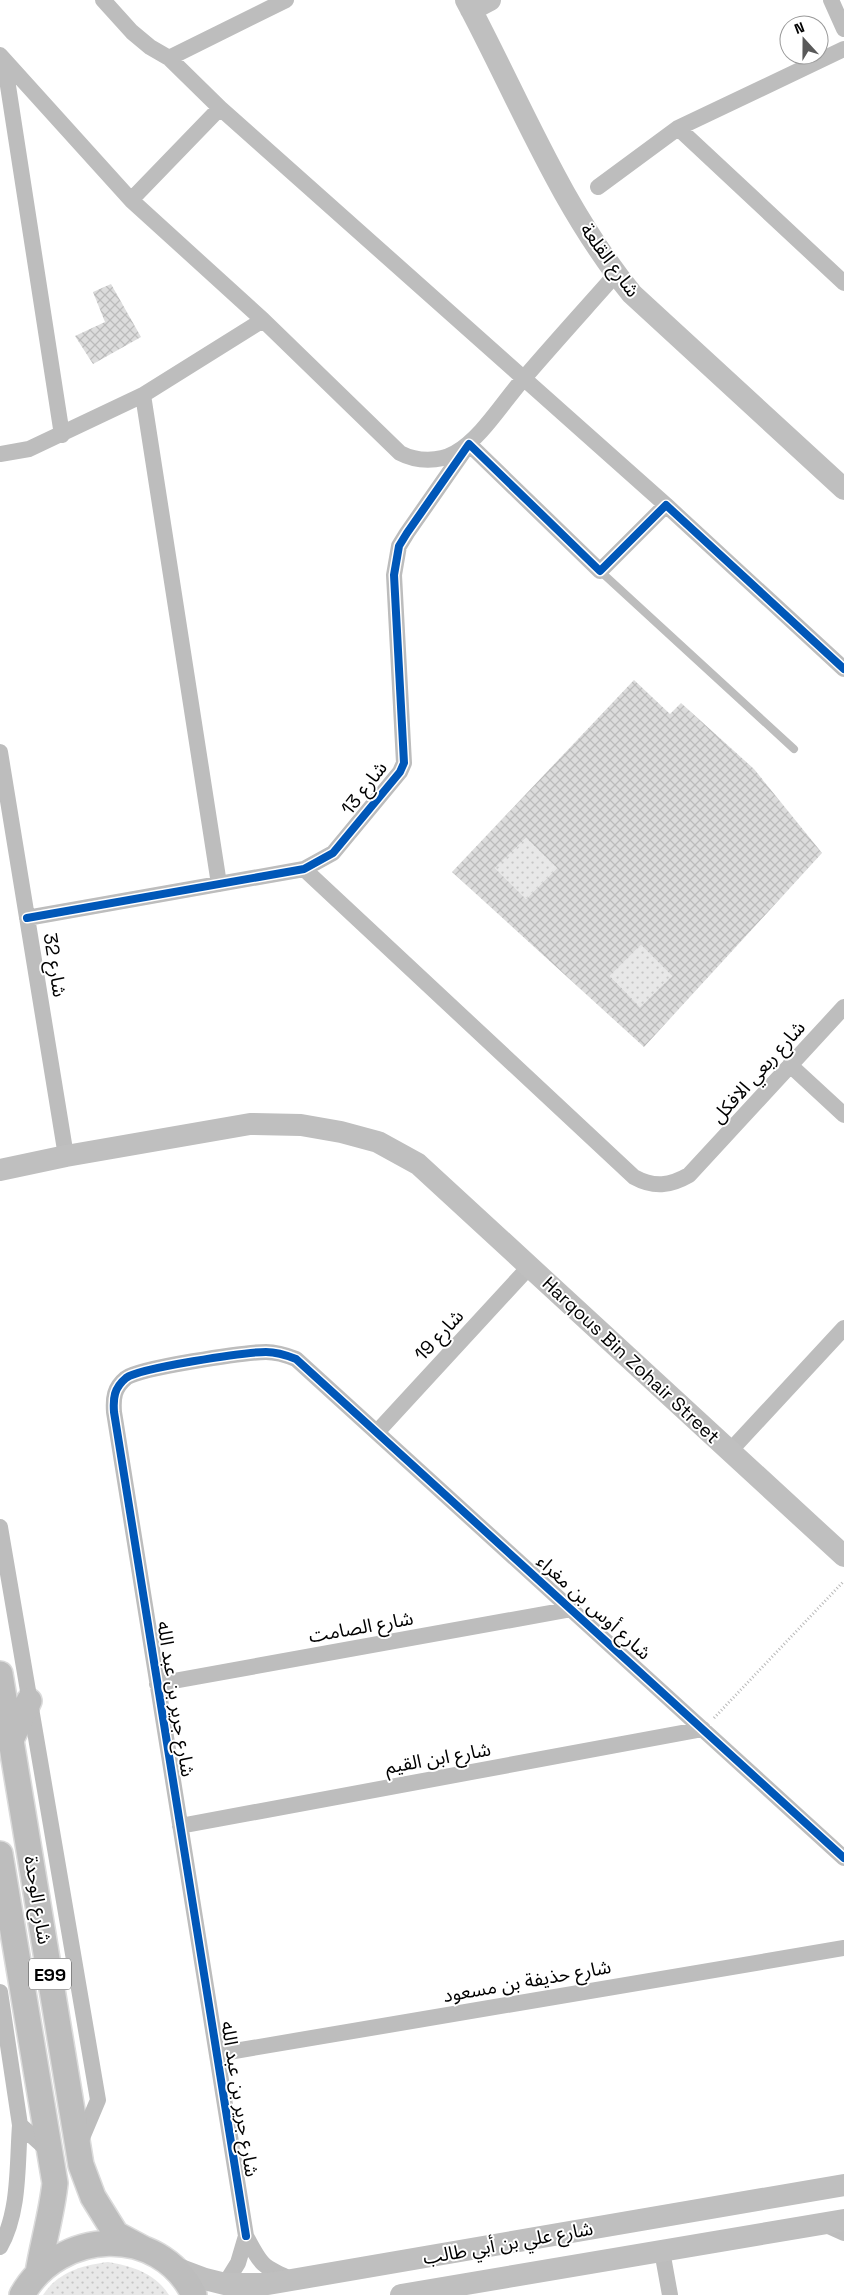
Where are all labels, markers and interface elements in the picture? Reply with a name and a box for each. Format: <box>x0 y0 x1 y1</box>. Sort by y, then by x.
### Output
north arrow <box>779 15 829 65</box>
text: N <box>792 18 807 38</box>
street label: شارع القلعة <box>574 218 645 303</box>
street label: شارع 13 <box>335 756 394 820</box>
street label: شارع 32 <box>37 931 72 999</box>
street label: شارع ربعي الافكل <box>705 1015 813 1130</box>
street label: Harqous Bin Zohair Street <box>537 1271 725 1449</box>
street label: شارع 19 <box>409 1304 470 1367</box>
street label: شارع أوس بن مغراء <box>531 1549 657 1666</box>
street label: شارع الصامت <box>307 1606 415 1649</box>
street label: شارع جرير بن عبد الله <box>150 1619 201 1779</box>
street label: شارع ابن القيم <box>383 1736 493 1782</box>
street label: شارع الوحدة <box>18 1854 57 1946</box>
street label: شارع حذيفة بن مسعود <box>441 1954 613 2009</box>
road number: E99 <box>29 1958 71 1990</box>
street label: شارع جرير بن عبد الله <box>214 2019 265 2179</box>
street label: شارع علي بن أبي طالب <box>421 2216 596 2273</box>

